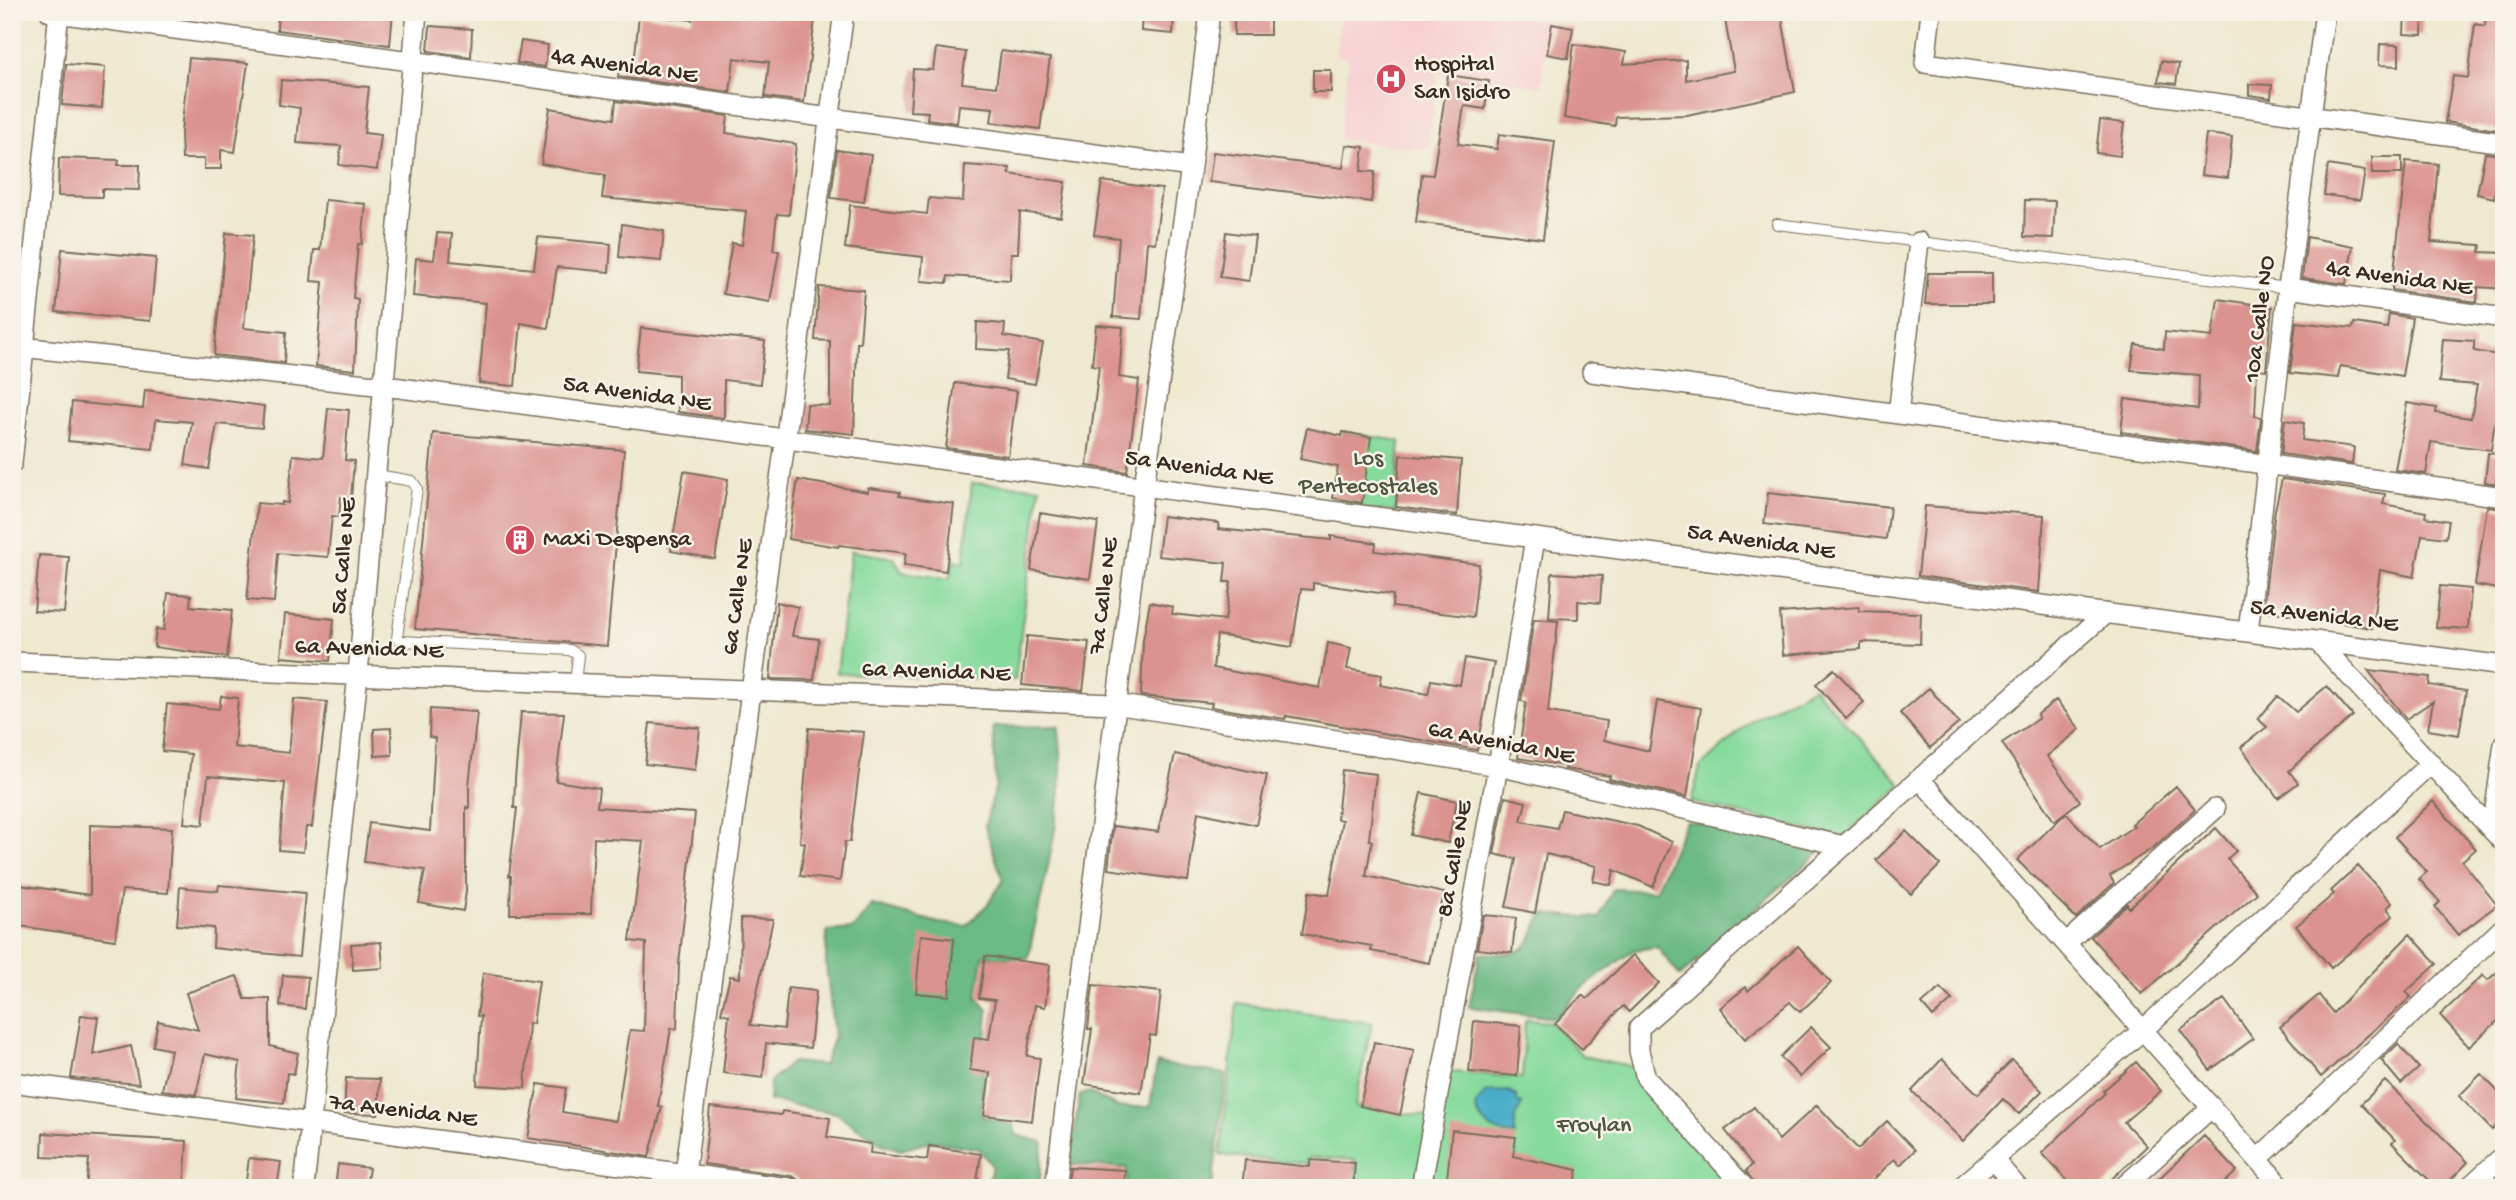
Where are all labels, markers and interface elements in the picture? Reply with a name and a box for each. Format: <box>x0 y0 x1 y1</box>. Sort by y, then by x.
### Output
street label: 4a Avenida NE <box>549 42 700 92</box>
place label: Hospital San Isidro <box>1414 51 1510 108</box>
hospital icon: Hospital San Isidro <box>1374 62 1408 96</box>
street label: 10a Calle NO <box>2239 254 2283 385</box>
street label: 4a Avenida NE <box>2324 254 2475 304</box>
street label: 5a Avenida NE <box>561 370 714 420</box>
street label: 5a Avenida NE <box>1123 444 1276 494</box>
park label: Los Pentecostales <box>1298 445 1438 502</box>
street label: 5a Calle NE <box>325 495 365 616</box>
street label: 5a Avenida NE <box>1685 518 1838 568</box>
building icon: Maxi Despensa <box>503 523 537 557</box>
place label: Maxi Despensa <box>543 526 692 555</box>
street label: 7a Calle NE <box>1083 535 1127 657</box>
street label: 6a Calle NE <box>717 536 762 657</box>
street label: 5a Avenida NE <box>2248 594 2401 641</box>
street label: 6a Avenida NE <box>294 633 445 667</box>
street label: 6a Avenida NE <box>861 656 1012 690</box>
street label: 6a Avenida NE <box>1425 716 1578 773</box>
street label: 8a Calle NE <box>1431 797 1481 919</box>
street label: 7a Avenida NE <box>326 1088 480 1136</box>
park label: Froylan <box>1555 1112 1632 1141</box>

